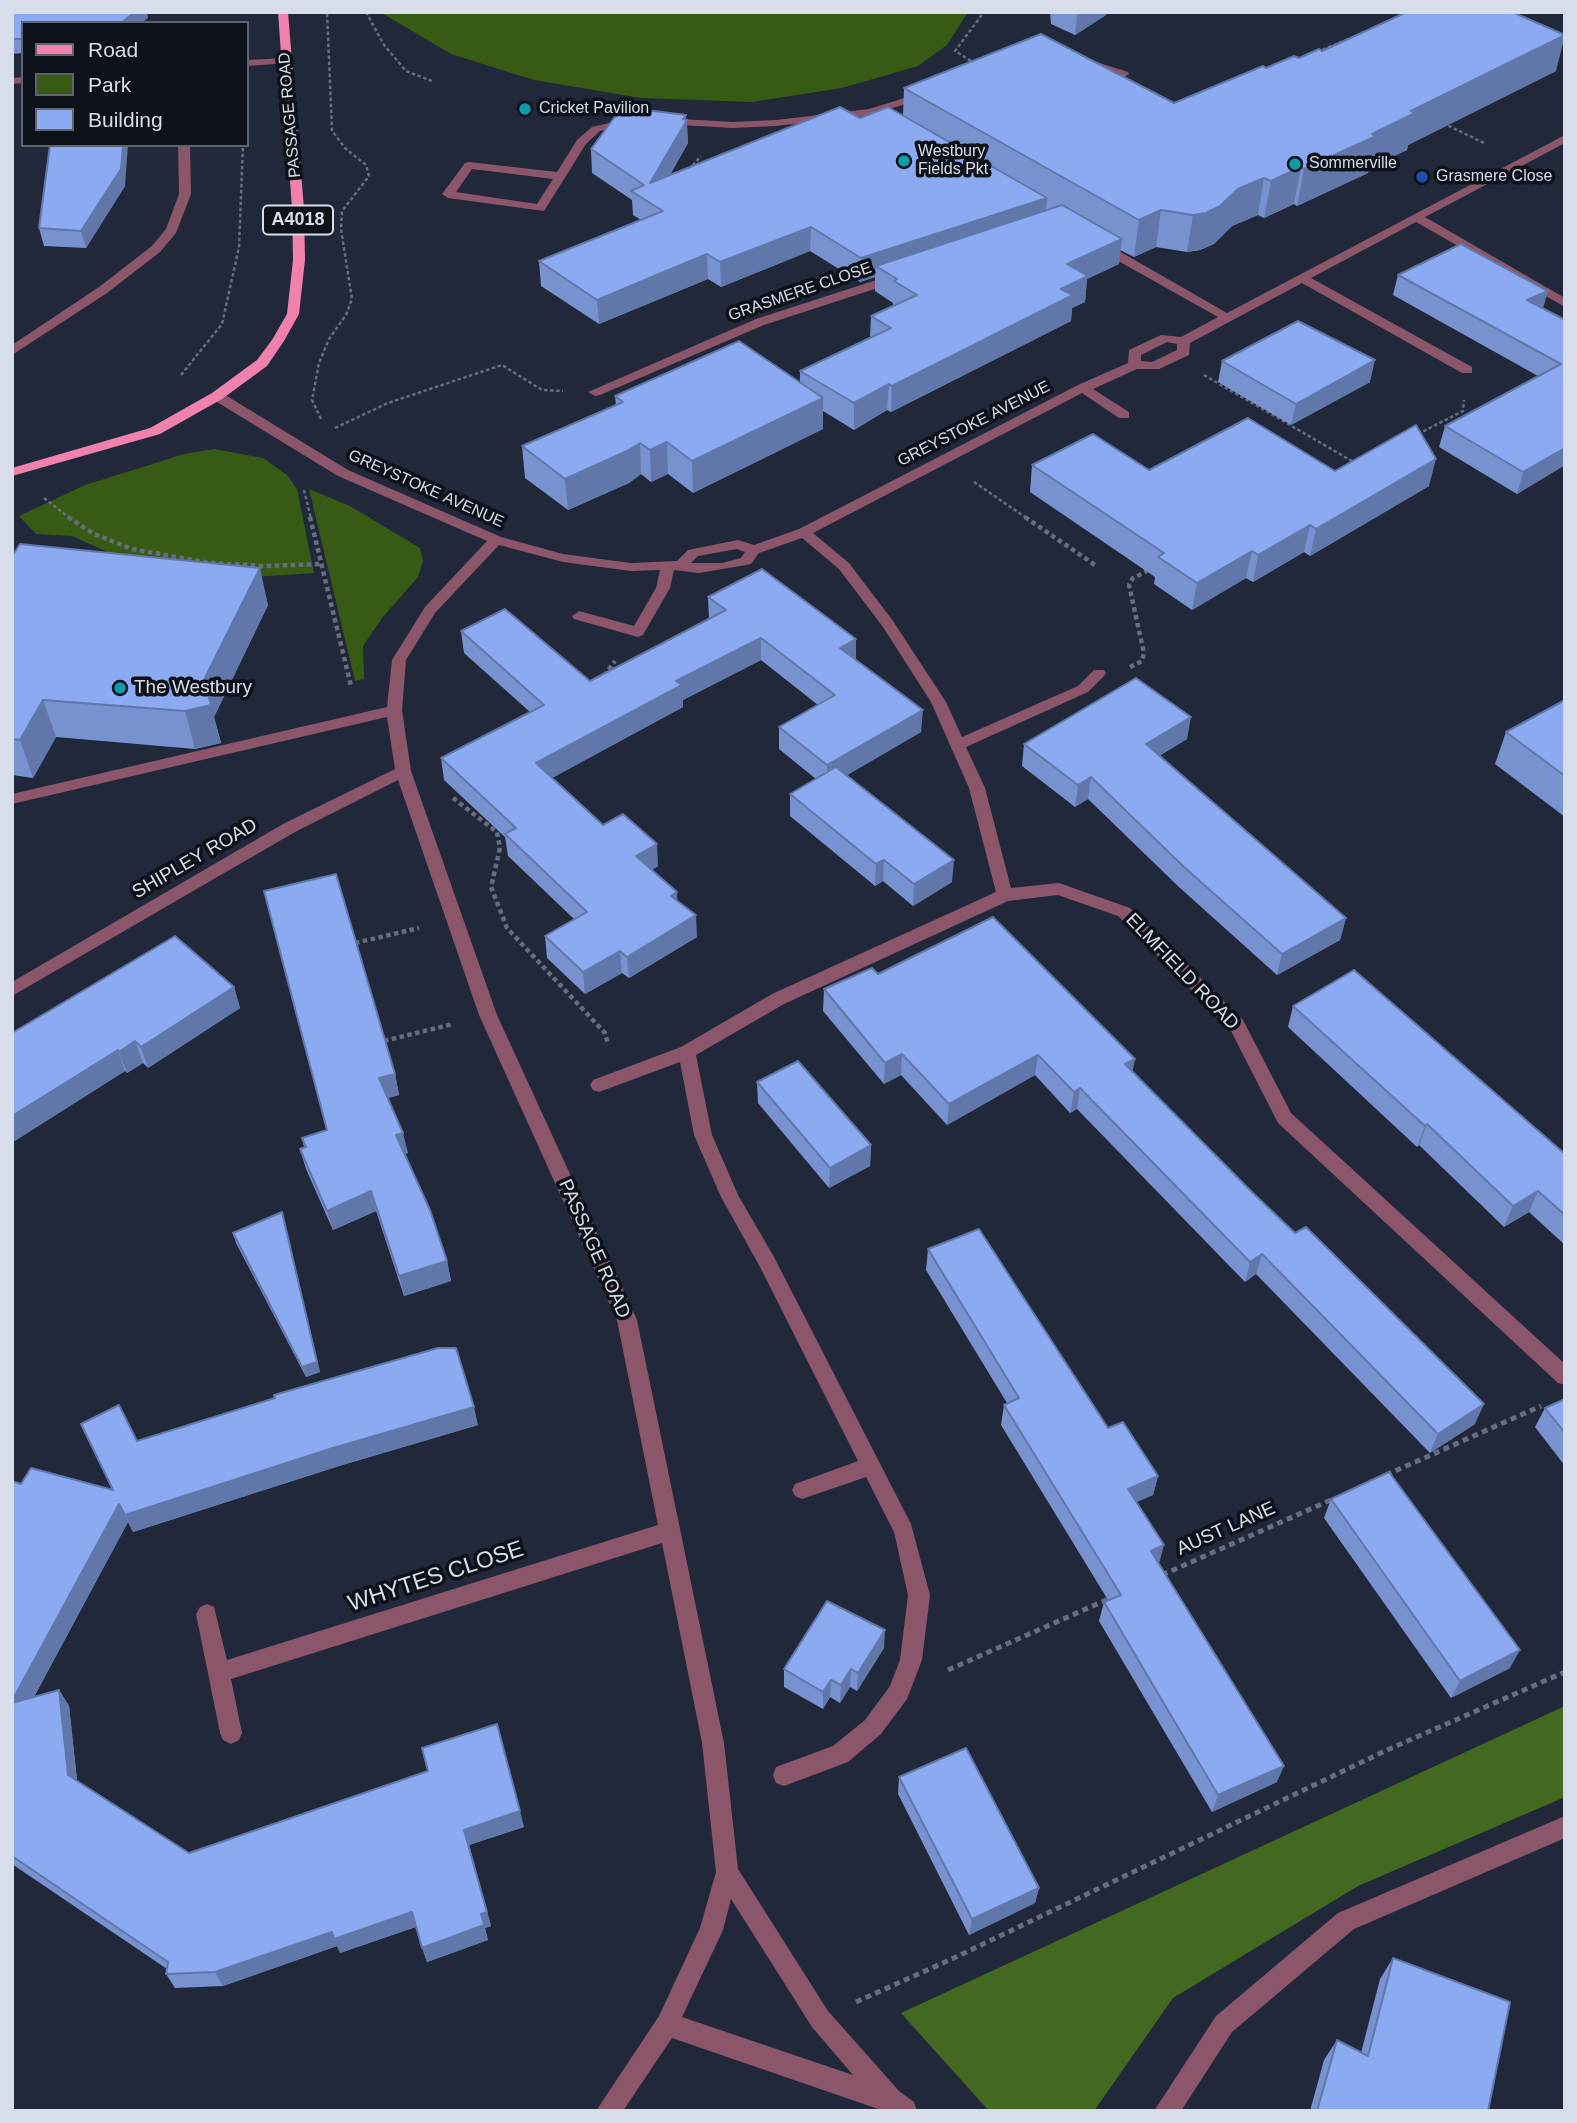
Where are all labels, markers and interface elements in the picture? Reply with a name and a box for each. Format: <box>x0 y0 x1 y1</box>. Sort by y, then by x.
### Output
legend <box>21 21 248 147</box>
text: Road <box>88 38 138 61</box>
street label: PASSAGE ROAD <box>275 51 305 179</box>
text: Park <box>88 73 131 96</box>
place label: Cricket Pavilion <box>539 99 649 119</box>
marker: Cricket Pavilion <box>517 101 533 117</box>
text: Building <box>88 108 163 131</box>
place label: Westbury Fields Pkt <box>918 142 988 180</box>
marker: Westbury Fields Pkt <box>896 153 912 169</box>
place label: Sommerville <box>1309 154 1397 174</box>
marker: Sommerville <box>1287 156 1303 172</box>
place label: Grasmere Close <box>1436 167 1552 187</box>
marker: Grasmere Close <box>1414 169 1430 185</box>
road number: A4018 <box>263 205 333 234</box>
street label: GRASMERE CLOSE <box>726 258 874 326</box>
street label: GREYSTOKE AVENUE <box>895 377 1053 471</box>
street label: GREYSTOKE AVENUE <box>345 446 507 532</box>
place label: The Westbury <box>134 677 252 699</box>
marker: The Westbury <box>112 680 128 696</box>
street label: SHIPLEY ROAD <box>128 814 262 904</box>
street label: ELMFIELD ROAD <box>1121 909 1243 1035</box>
street label: PASSAGE ROAD <box>553 1176 635 1322</box>
street label: AUST LANE <box>1173 1497 1279 1561</box>
street label: WHYTES CLOSE <box>345 1536 527 1618</box>

